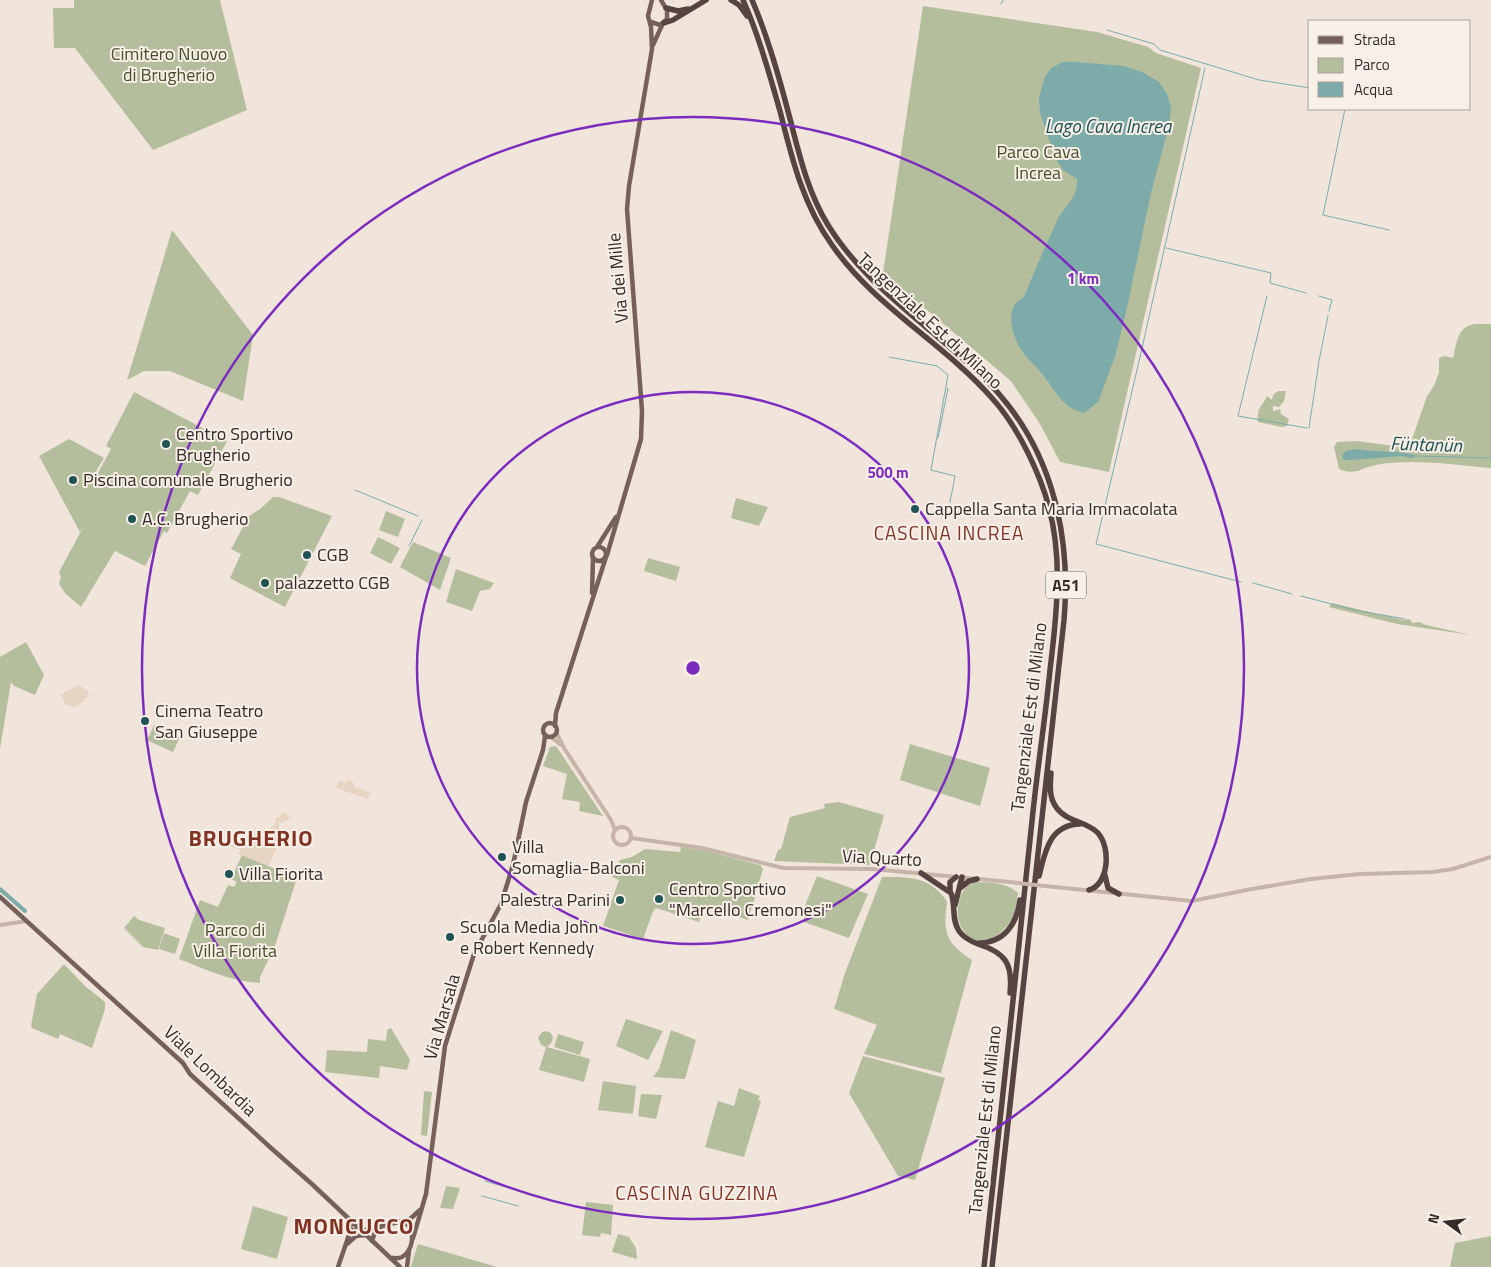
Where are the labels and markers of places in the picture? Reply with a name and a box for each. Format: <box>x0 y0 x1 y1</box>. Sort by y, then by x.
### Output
place label: Centro Sportivo Brugherio <box>176 420 293 468</box>
marker: Centro Sportivo Brugherio <box>160 438 172 450</box>
place label: Piscina comunale Brugherio <box>83 466 293 493</box>
marker: Piscina comunale Brugherio <box>67 474 79 486</box>
place label: Cappella Santa Maria Immacolata <box>925 495 1177 522</box>
marker: Cappella Santa Maria Immacolata <box>909 503 921 515</box>
place label: A.C. Brugherio <box>142 505 249 532</box>
marker: A.C. Brugherio <box>126 513 138 525</box>
place label: CGB <box>317 541 349 568</box>
marker: CGB <box>301 549 313 561</box>
place label: palazzetto CGB <box>275 569 390 596</box>
marker: palazzetto CGB <box>259 577 271 589</box>
centre of rings <box>684 659 702 677</box>
place label: Cinema Teatro San Giuseppe <box>155 697 263 745</box>
marker: Cinema Teatro San Giuseppe <box>139 715 151 727</box>
place label: Villa Somaglia-Balconi <box>512 833 645 881</box>
marker: Villa Somaglia-Balconi <box>496 851 508 863</box>
place label: Villa Fiorita <box>239 860 323 887</box>
marker: Villa Fiorita <box>223 868 235 880</box>
place label: Centro Sportivo "Marcello Cremonesi" <box>669 875 832 923</box>
place label: Palestra Parini <box>500 886 610 913</box>
marker: Centro Sportivo "Marcello Cremonesi" <box>653 893 665 905</box>
marker: Palestra Parini <box>614 894 626 906</box>
place label: Scuola Media John e Robert Kennedy <box>460 913 598 961</box>
marker: Scuola Media John e Robert Kennedy <box>444 931 456 943</box>

